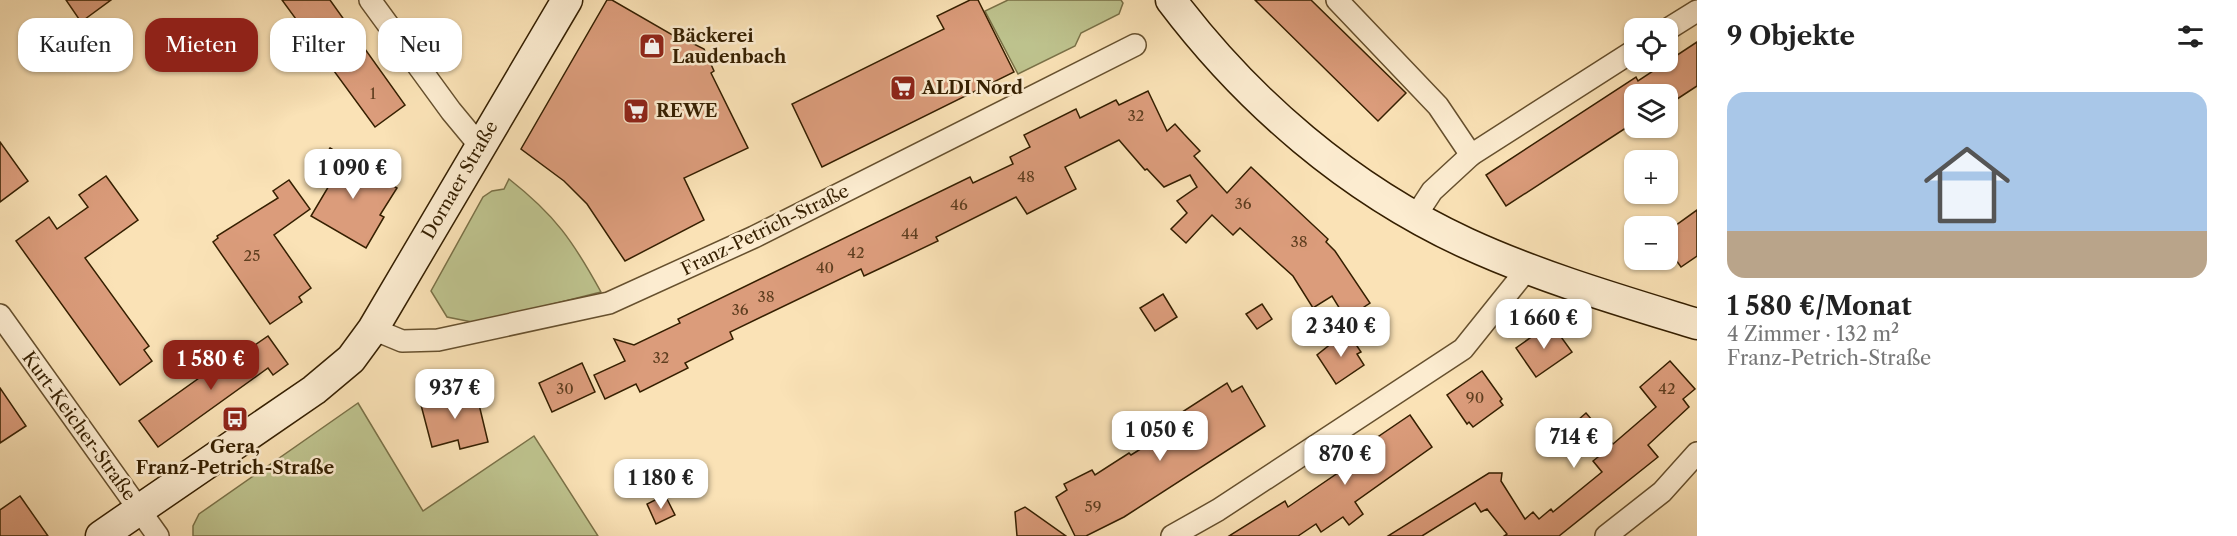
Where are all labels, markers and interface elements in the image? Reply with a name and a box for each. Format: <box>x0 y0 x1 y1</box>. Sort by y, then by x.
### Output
chip: Kaufen <box>18 18 133 72</box>
chip: Mieten <box>145 18 258 72</box>
chip: Filter <box>270 18 366 72</box>
chip: Neu <box>378 18 462 72</box>
map controls <box>1624 18 1678 270</box>
button: locate <box>1624 18 1678 72</box>
text: 9 Objekte <box>1727 20 1855 52</box>
icon: filters <box>2174 20 2207 53</box>
place label: Bäckerei Laudenbach <box>672 25 787 68</box>
shop icon: Bäckerei Laudenbach <box>637 31 667 61</box>
supermarket icon: ALDI Nord <box>888 73 918 103</box>
place label: ALDI Nord <box>921 77 1023 99</box>
house number: 1 <box>370 84 377 103</box>
button: layers <box>1624 84 1678 138</box>
supermarket icon: REWE <box>621 96 651 126</box>
place label: REWE <box>656 100 718 122</box>
house number: 32 <box>1128 106 1144 125</box>
street label: Dornaer Straße <box>417 117 503 243</box>
icon: home <box>1913 131 2021 239</box>
pin: 1 090 € <box>298 149 408 200</box>
button: + <box>1624 150 1678 204</box>
text: 1 090 € <box>318 156 388 180</box>
house number: 48 <box>1017 167 1035 186</box>
street label: Franz-Petrich-Straße <box>678 180 852 280</box>
house number: 36 <box>1234 194 1252 213</box>
house number: 46 <box>950 195 968 214</box>
button: − <box>1624 216 1678 270</box>
house number: 44 <box>901 224 919 243</box>
house number: 38 <box>1290 232 1308 251</box>
house number: 42 <box>847 243 865 262</box>
house number: 25 <box>244 246 260 265</box>
house number: 40 <box>816 258 834 277</box>
house number: 38 <box>757 287 775 306</box>
text: 1 580 €/Monat <box>1727 290 1912 322</box>
pin: 1 660 € <box>1489 299 1599 350</box>
house number: 36 <box>731 300 749 319</box>
text: 1 660 € <box>1510 306 1578 330</box>
pin: 2 340 € <box>1286 307 1396 358</box>
text: 2 340 € <box>1306 314 1376 338</box>
text: 4 Zimmer · 132 m² <box>1727 322 1899 346</box>
pin: 1 580 € <box>156 340 266 391</box>
text: Franz-Petrich-Straße <box>1727 346 1931 370</box>
street label: Kurt-Keicher-Straße <box>18 347 140 505</box>
text: 1 580 € <box>177 347 245 371</box>
house number: 32 <box>653 348 669 367</box>
pin: 937 € <box>413 369 497 420</box>
text: 937 € <box>429 376 481 400</box>
house number: 30 <box>556 379 574 398</box>
house number: 42 <box>1658 379 1676 398</box>
house number: 90 <box>1466 388 1484 407</box>
bus stop icon: Gera, Franz-Petrich-Straße <box>220 404 250 434</box>
pin: 1 050 € <box>1105 411 1215 462</box>
text: 1 050 € <box>1126 418 1194 442</box>
pin: 714 € <box>1532 418 1616 469</box>
text: 714 € <box>1549 425 1599 449</box>
pin: 870 € <box>1303 435 1387 486</box>
place label: Gera, Franz-Petrich-Straße <box>136 436 335 479</box>
text: 870 € <box>1318 442 1372 466</box>
pin: 1 180 € <box>606 459 716 510</box>
text: 1 180 € <box>628 466 694 490</box>
house number: 59 <box>1085 497 1101 516</box>

